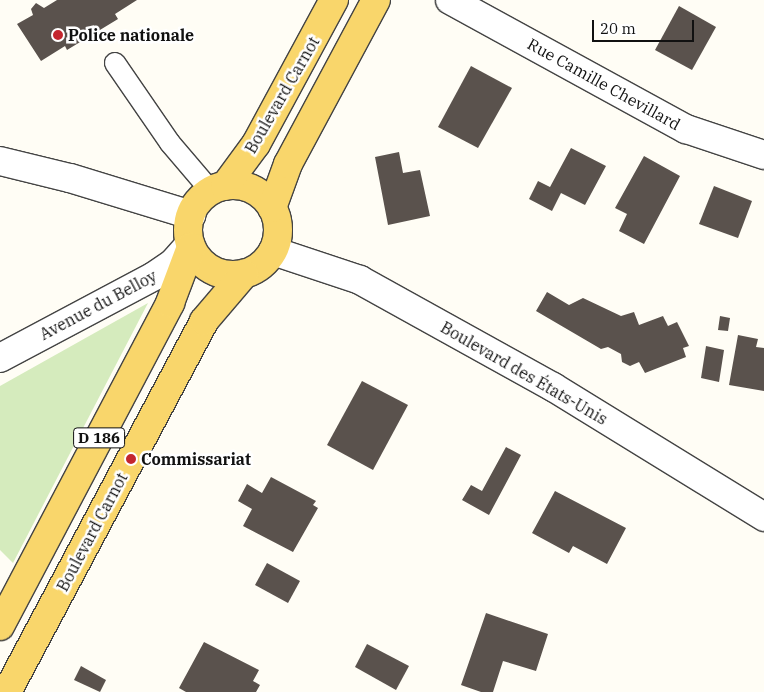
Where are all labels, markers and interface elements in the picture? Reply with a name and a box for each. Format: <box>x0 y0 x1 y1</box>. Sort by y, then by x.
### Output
scale bar <box>594 10 696 42</box>
text: 20 m <box>600 19 636 38</box>
place label: Police nationale <box>68 25 194 45</box>
marker: Police nationale <box>52 29 64 41</box>
street label: Boulevard Carnot <box>241 33 323 157</box>
street label: Rue Camille Chevillard <box>524 34 684 134</box>
street label: Avenue du Belloy <box>36 266 160 344</box>
street label: Boulevard des États-Unis <box>437 317 611 429</box>
road number: D 186 <box>73 426 125 450</box>
place label: Commissariat <box>141 449 251 469</box>
marker: Commissariat <box>125 453 137 465</box>
street label: Boulevard Carnot <box>53 469 131 595</box>

